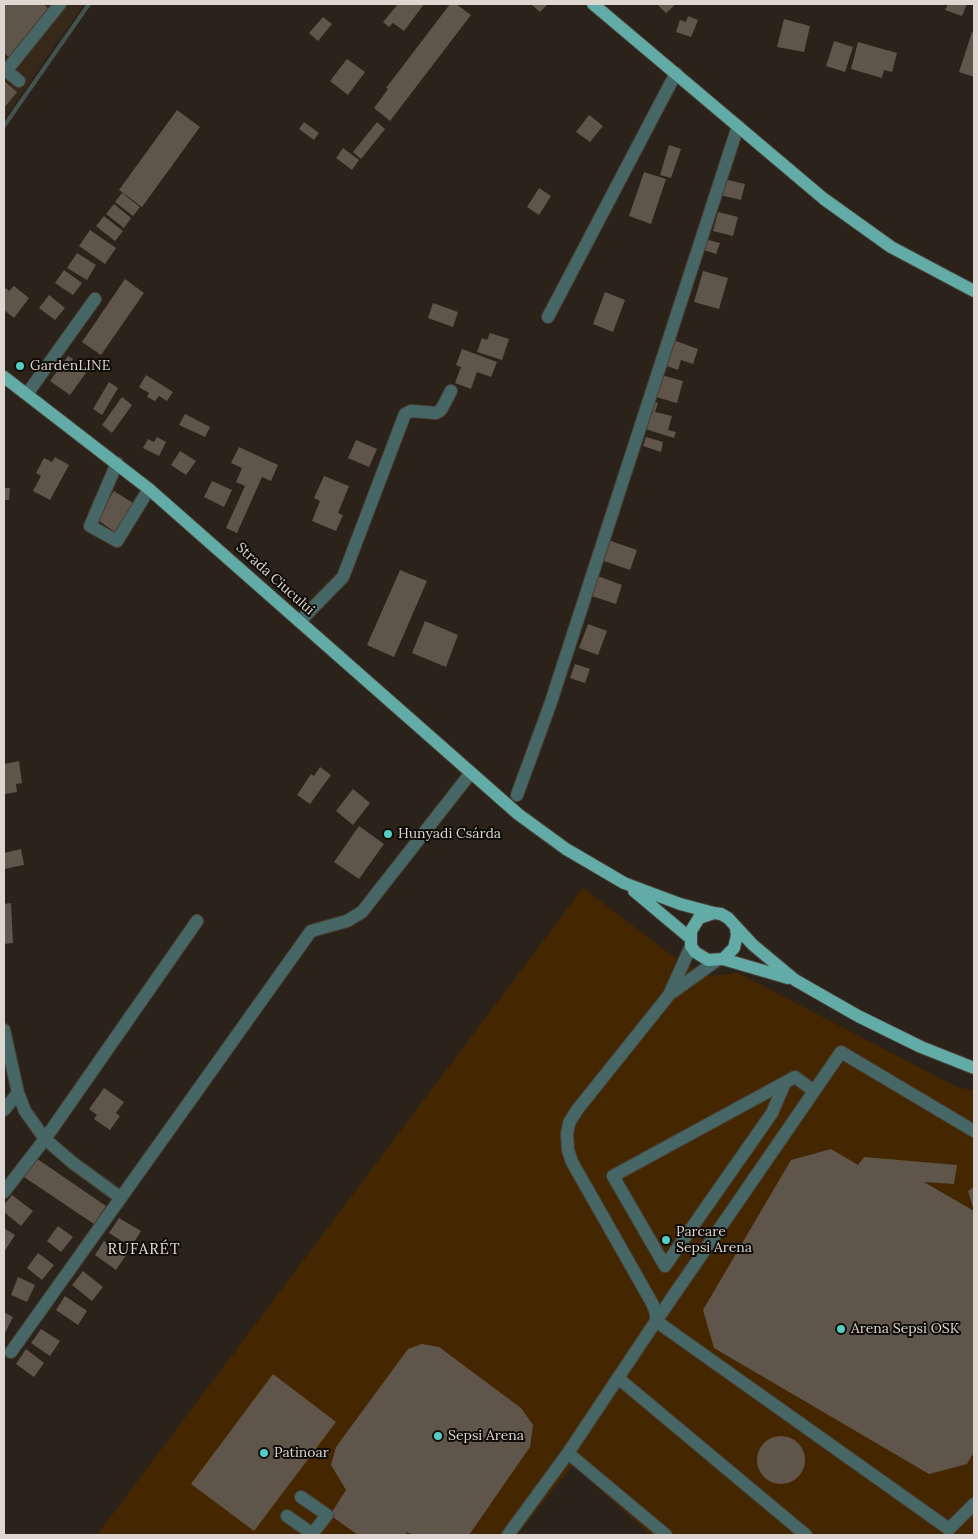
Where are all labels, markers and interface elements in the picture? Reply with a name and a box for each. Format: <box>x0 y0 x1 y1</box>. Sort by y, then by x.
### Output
place label: GardenLINE <box>30 358 110 374</box>
marker: GardenLINE <box>14 360 26 372</box>
street label: Strada Ciucului <box>232 539 318 619</box>
place label: Hunyadi Csárda <box>398 826 501 842</box>
marker: Hunyadi Csárda <box>382 828 394 840</box>
place label: Parcare Sepsi Arena <box>676 1224 752 1256</box>
marker: Parcare Sepsi Arena <box>660 1234 672 1246</box>
district label: RUFARÉT <box>107 1241 181 1259</box>
place label: Arena Sepsi OSK <box>851 1321 959 1337</box>
marker: Arena Sepsi OSK <box>835 1323 847 1335</box>
place label: Sepsi Arena <box>448 1428 524 1444</box>
marker: Sepsi Arena <box>432 1430 444 1442</box>
place label: Patinoar <box>274 1445 329 1461</box>
marker: Patinoar <box>258 1447 270 1459</box>

